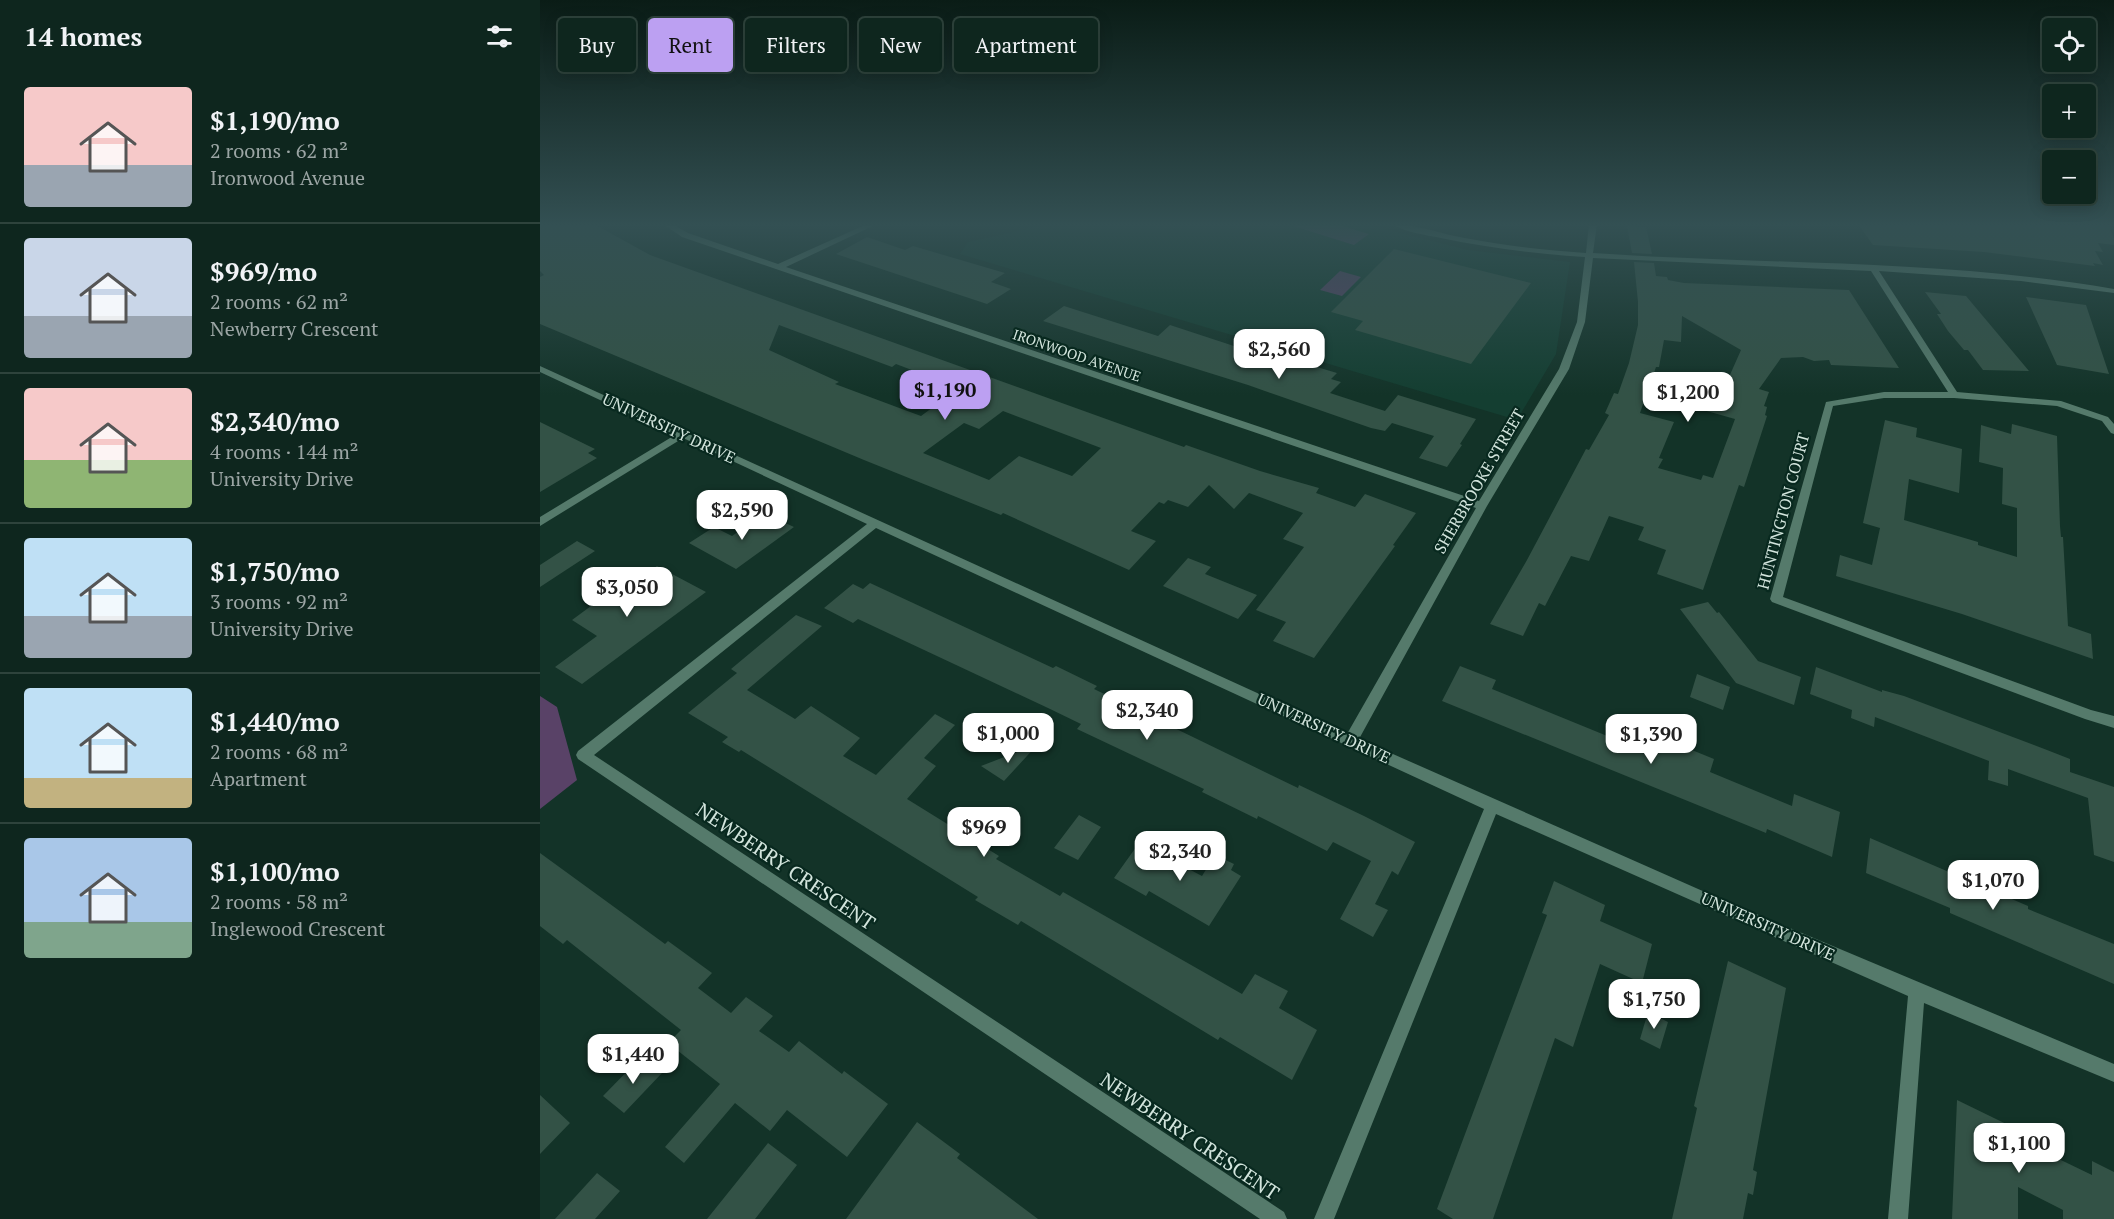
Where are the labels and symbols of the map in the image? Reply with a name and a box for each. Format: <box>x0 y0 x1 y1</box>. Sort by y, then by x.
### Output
street label: IRONWOOD AVENUE <box>1011 324 1143 386</box>
pin: $2,560 <box>1230 329 1328 380</box>
pin: $1,190 <box>896 370 994 421</box>
pin: $1,200 <box>1639 372 1737 423</box>
street label: UNIVERSITY DRIVE <box>599 388 739 468</box>
street label: SHERBROOKE STREET <box>1429 405 1529 557</box>
street label: HUNTINGTON COURT <box>1752 430 1815 592</box>
pin: $2,590 <box>693 490 791 541</box>
pin: $3,050 <box>578 567 676 618</box>
street label: UNIVERSITY DRIVE <box>1254 688 1394 768</box>
pin: $2,340 <box>1098 690 1196 741</box>
pin: $1,000 <box>959 713 1057 764</box>
pin: $1,390 <box>1602 714 1700 765</box>
street label: NEWBERRY CRESCENT <box>691 796 881 936</box>
pin: $969 <box>948 807 1020 858</box>
pin: $2,340 <box>1131 831 1229 882</box>
pin: $1,070 <box>1944 860 2042 911</box>
street label: UNIVERSITY DRIVE <box>1698 887 1838 965</box>
pin: $1,750 <box>1605 979 1703 1030</box>
pin: $1,440 <box>584 1034 682 1085</box>
street label: NEWBERRY CRESCENT <box>1095 1066 1285 1206</box>
pin: $1,100 <box>1970 1123 2068 1174</box>

